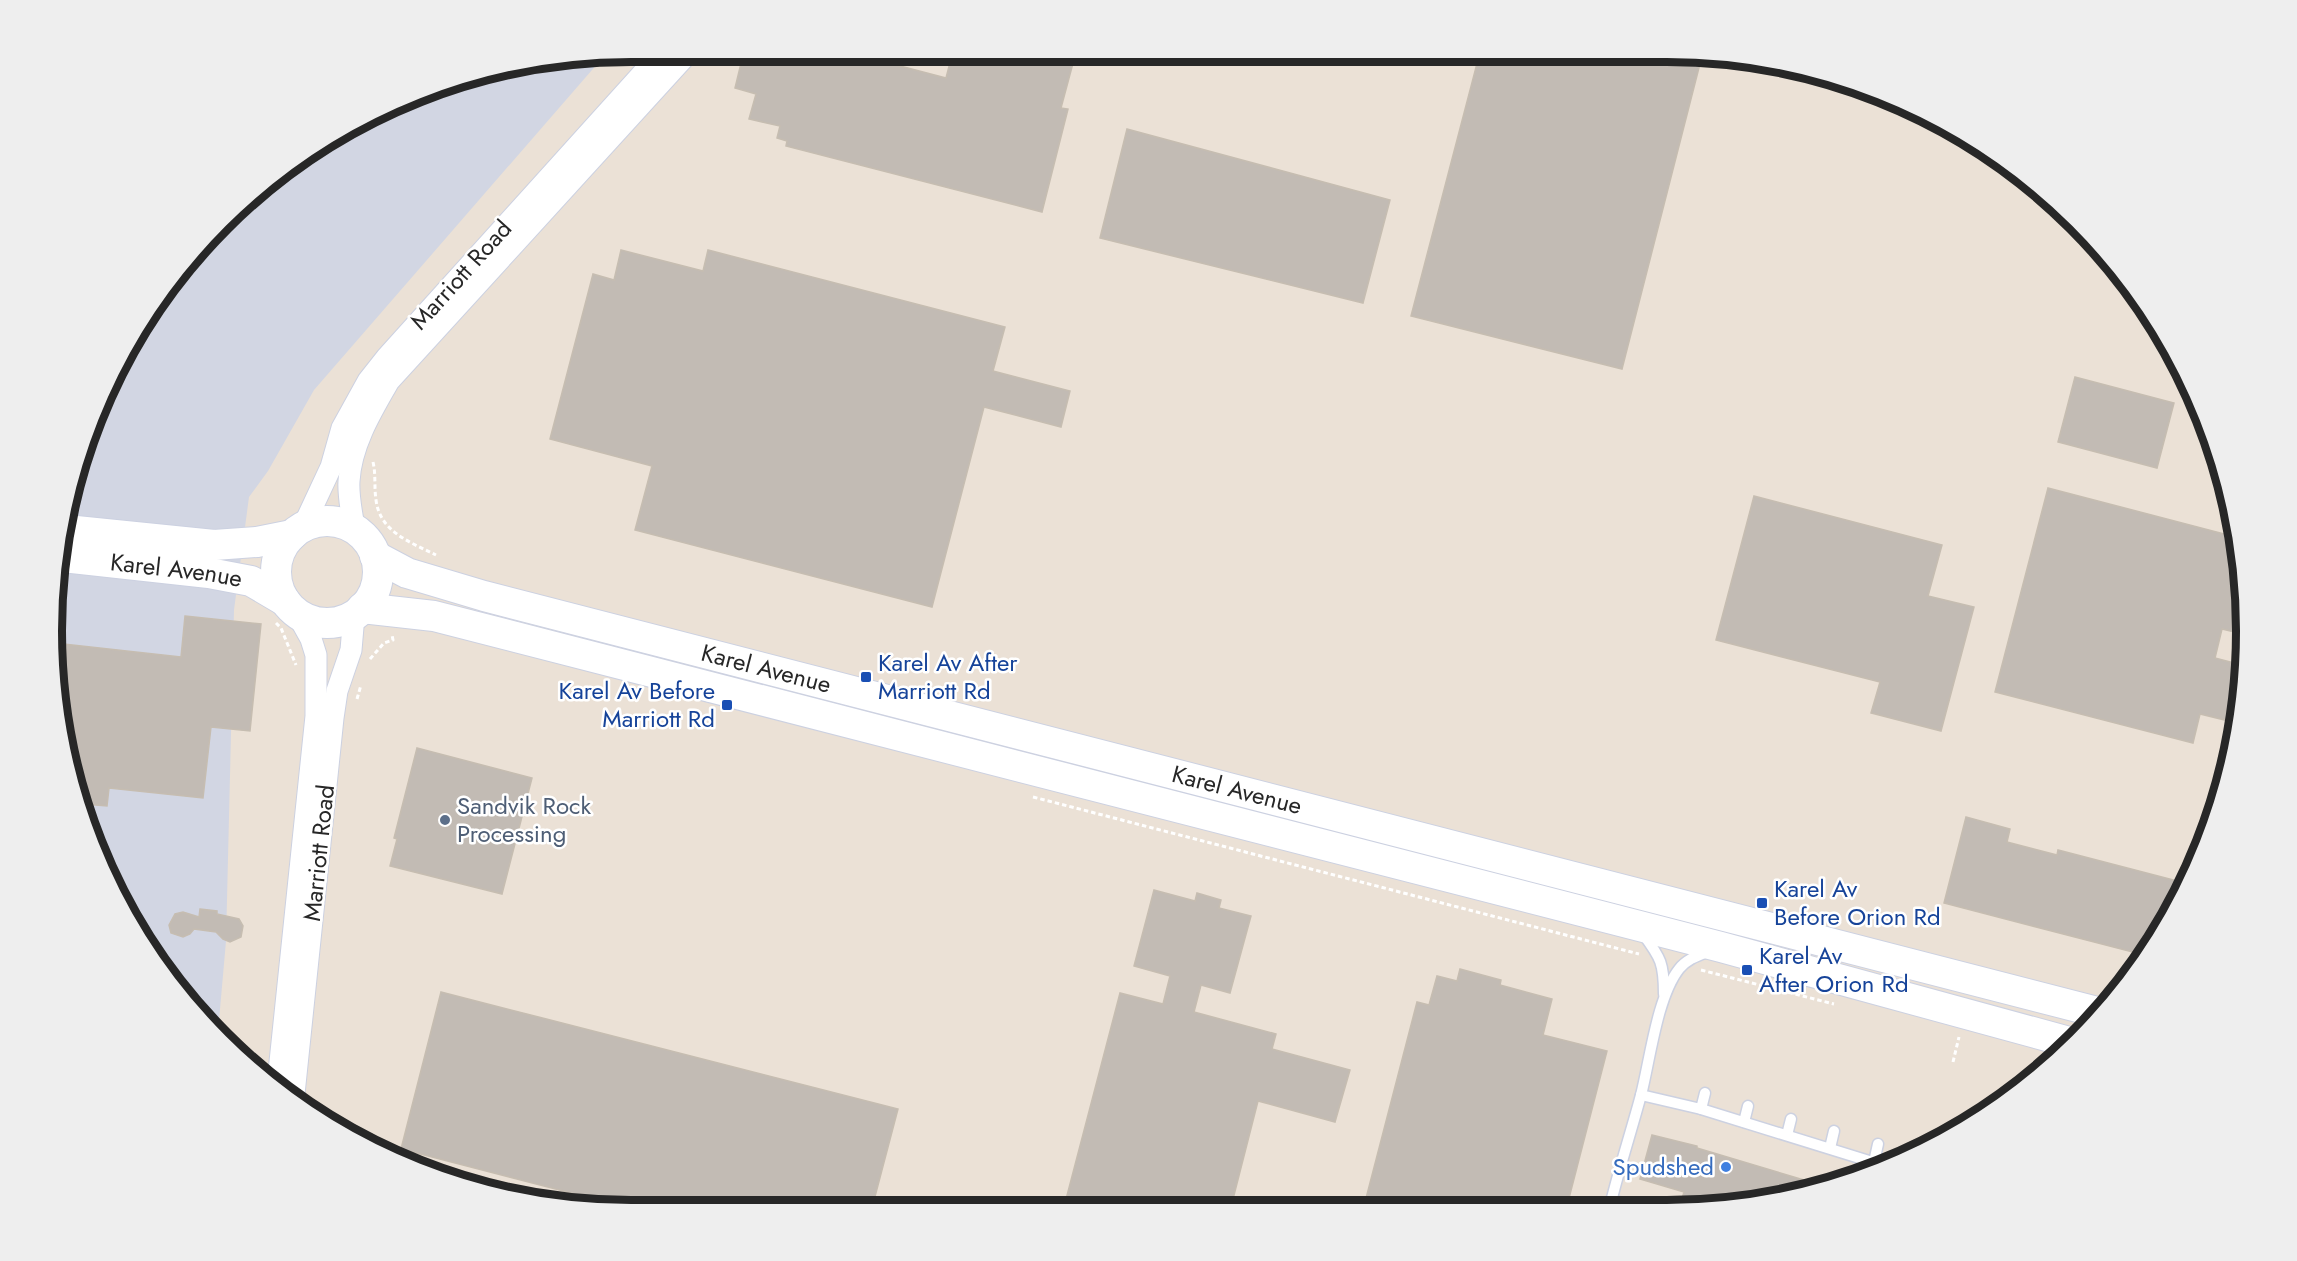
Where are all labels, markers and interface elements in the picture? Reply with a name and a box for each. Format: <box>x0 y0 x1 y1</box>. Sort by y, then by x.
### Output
street label: Marriott Road <box>402 212 520 337</box>
street label: Karel Avenue <box>108 544 245 596</box>
street label: Karel Avenue <box>698 635 835 702</box>
place label: Karel Av After Marriott Rd <box>878 645 1018 708</box>
marker: Karel Av After Marriott Rd <box>859 670 873 684</box>
place label: Karel Av Before Marriott Rd <box>559 673 715 736</box>
marker: Karel Av Before Marriott Rd <box>720 698 734 712</box>
street label: Karel Avenue <box>1168 756 1306 823</box>
street label: Marriott Road <box>294 783 343 923</box>
place label: Sandvik Rock Processing <box>457 788 592 851</box>
marker: Sandvik Rock Processing <box>438 813 452 827</box>
place label: Karel Av Before Orion Rd <box>1774 871 1941 934</box>
marker: Karel Av Before Orion Rd <box>1755 896 1769 910</box>
place label: Karel Av After Orion Rd <box>1759 938 1909 1001</box>
marker: Karel Av After Orion Rd <box>1740 963 1754 977</box>
place label: Spudshed <box>1613 1149 1714 1184</box>
marker: Spudshed <box>1719 1160 1733 1174</box>

